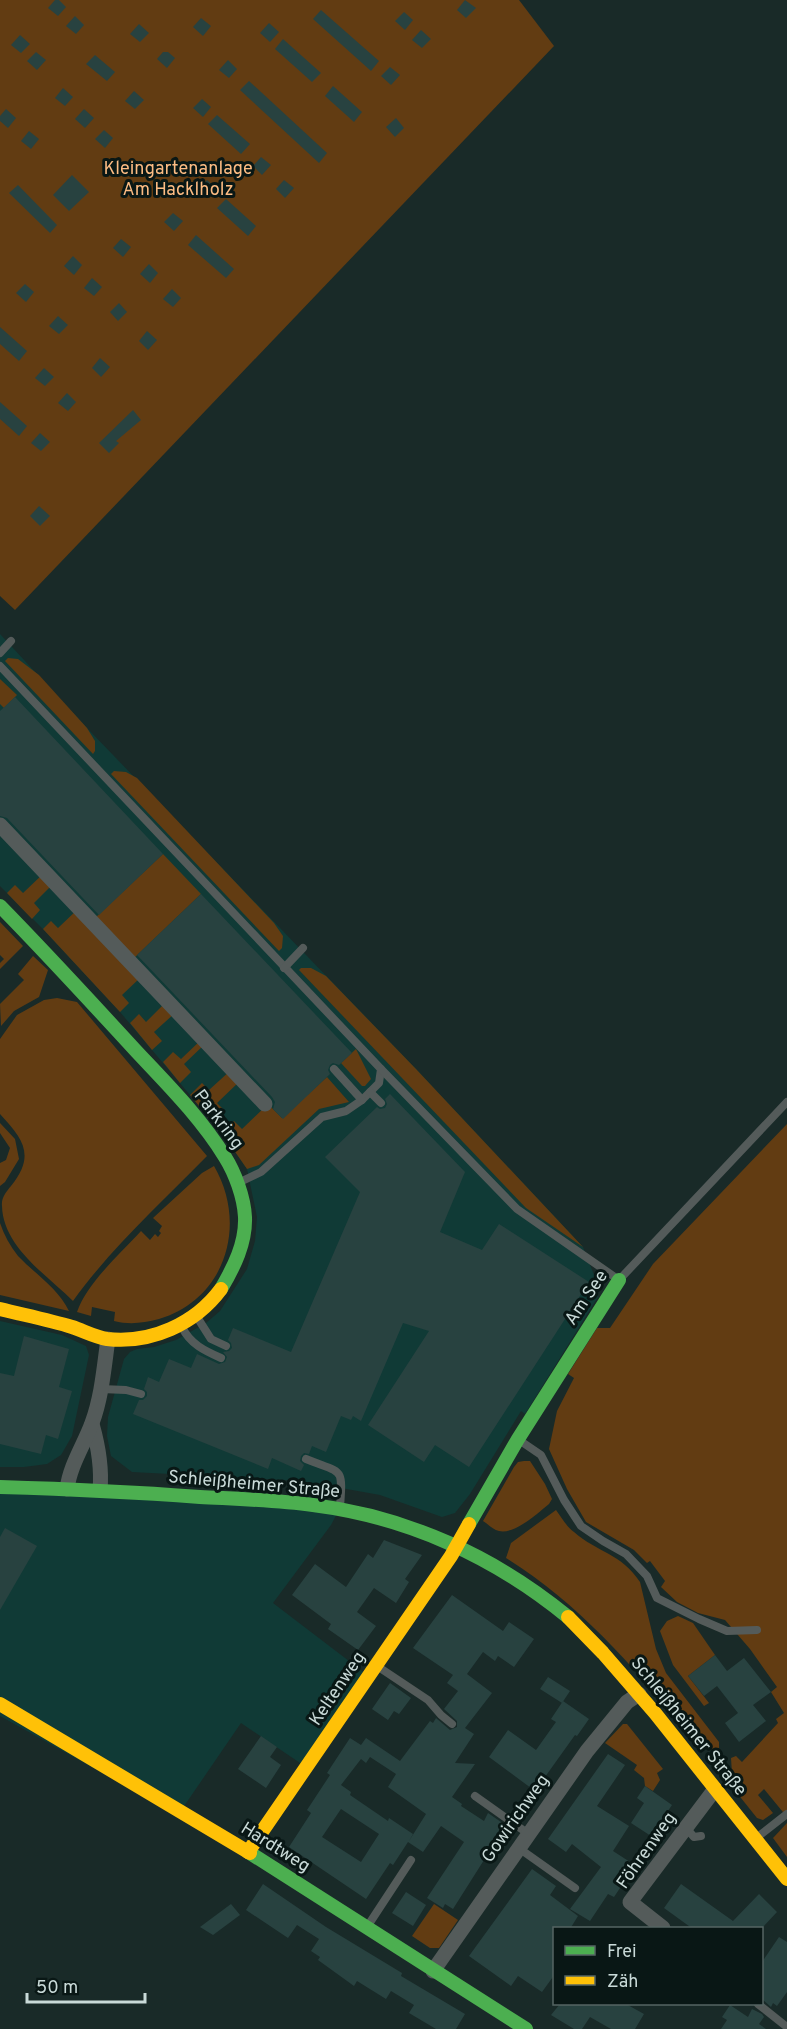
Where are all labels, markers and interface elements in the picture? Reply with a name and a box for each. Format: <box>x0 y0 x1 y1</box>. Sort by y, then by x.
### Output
park label: Kleingartenanlage Am Hacklholz <box>103 158 253 202</box>
street label: Parkring <box>188 1085 248 1155</box>
street label: Am See <box>560 1266 614 1330</box>
street label: Schleißheimer Straße <box>167 1466 341 1504</box>
street label: Keltenweg <box>305 1647 371 1731</box>
street label: Schleißheimer Straße <box>625 1653 751 1801</box>
street label: Gowirichweg <box>477 1770 555 1868</box>
street label: Föhrenweg <box>612 1808 682 1894</box>
street label: Hardtweg <box>236 1818 314 1878</box>
legend <box>553 1927 763 2005</box>
text: Frei <box>607 1941 637 1964</box>
scale bar <box>27 1966 146 2004</box>
text: Zäh <box>607 1971 638 1994</box>
text: 50 m <box>36 1977 78 2000</box>

